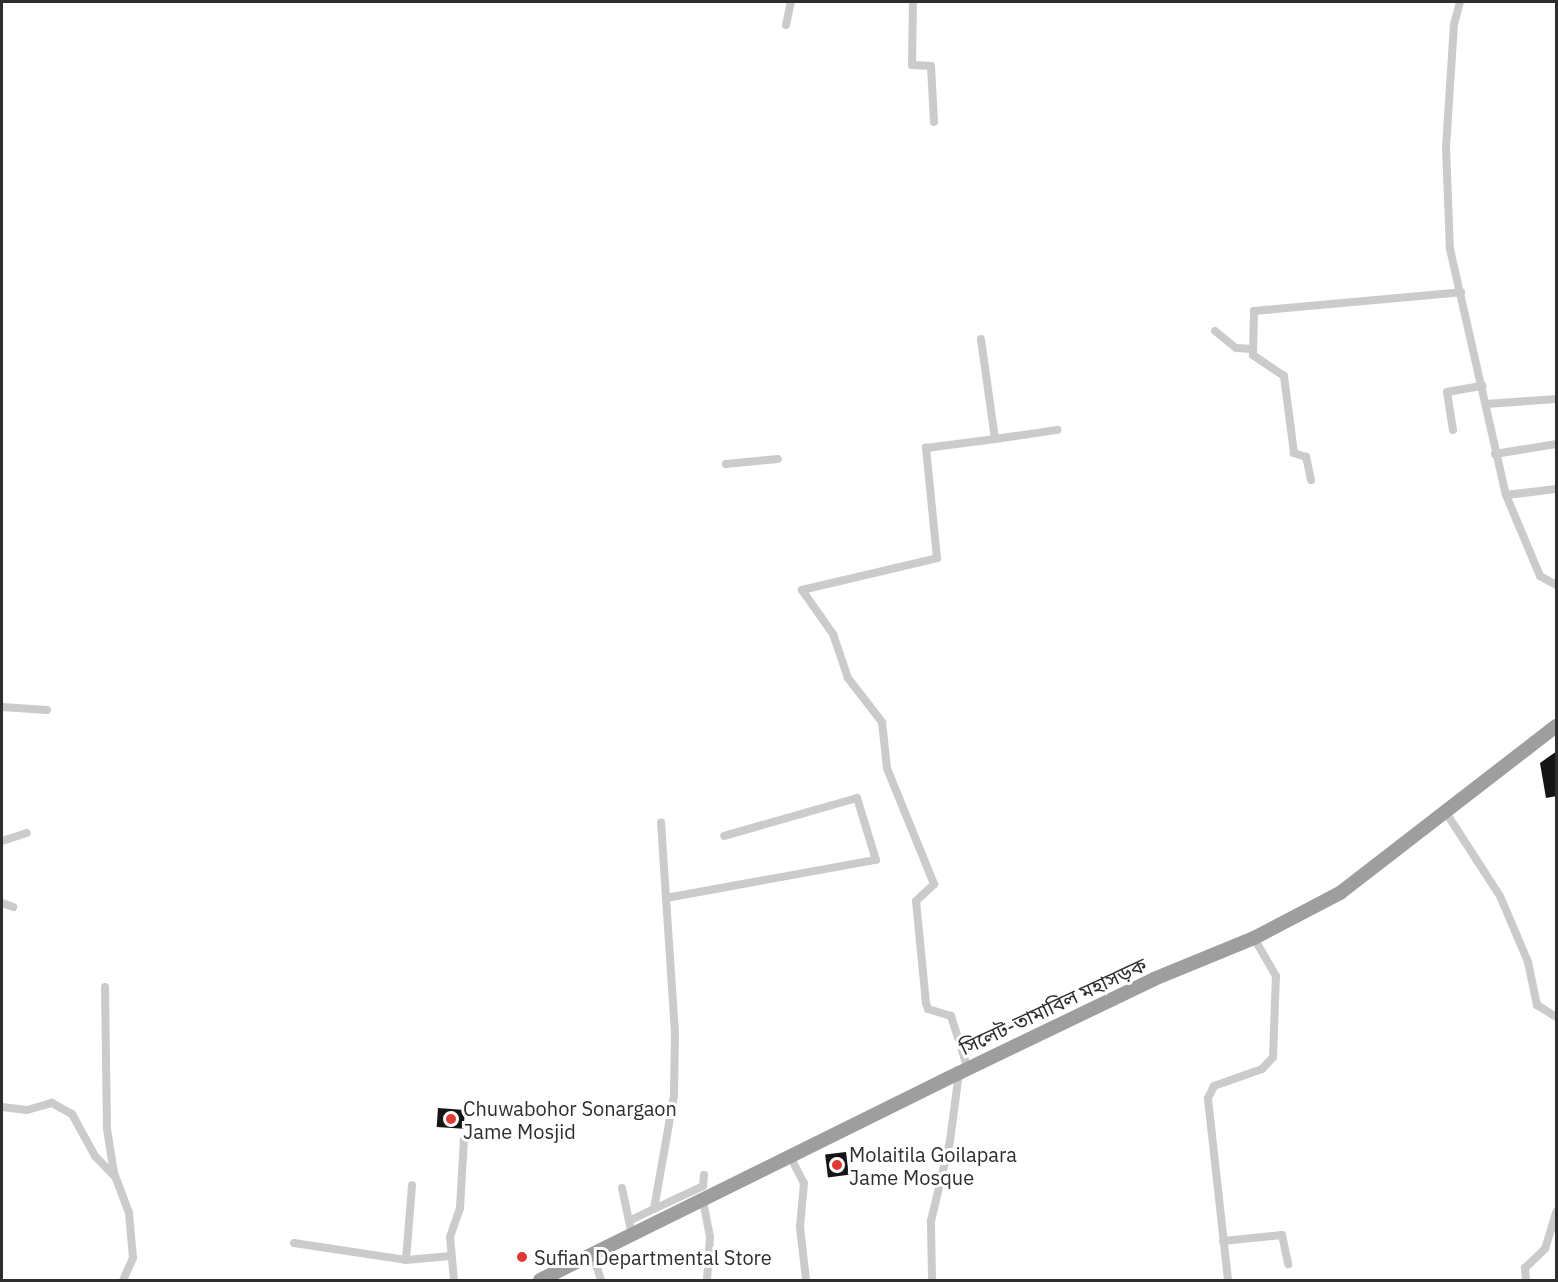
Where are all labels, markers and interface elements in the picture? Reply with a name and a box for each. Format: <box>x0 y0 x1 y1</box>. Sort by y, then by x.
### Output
street label: সিলেট-তামাবিল মহাসড়ক <box>956 952 1150 1060</box>
place label: Chuwabohor Sonargaon Jame Mosjid <box>463 1096 677 1143</box>
marker: Chuwabohor Sonargaon Jame Mosjid <box>444 1112 458 1126</box>
place label: Molaitila Goilapara Jame Mosque <box>849 1142 1017 1189</box>
marker: Molaitila Goilapara Jame Mosque <box>830 1158 844 1172</box>
place label: Sufian Departmental Store <box>534 1245 772 1269</box>
marker: Sufian Departmental Store <box>515 1250 529 1264</box>

